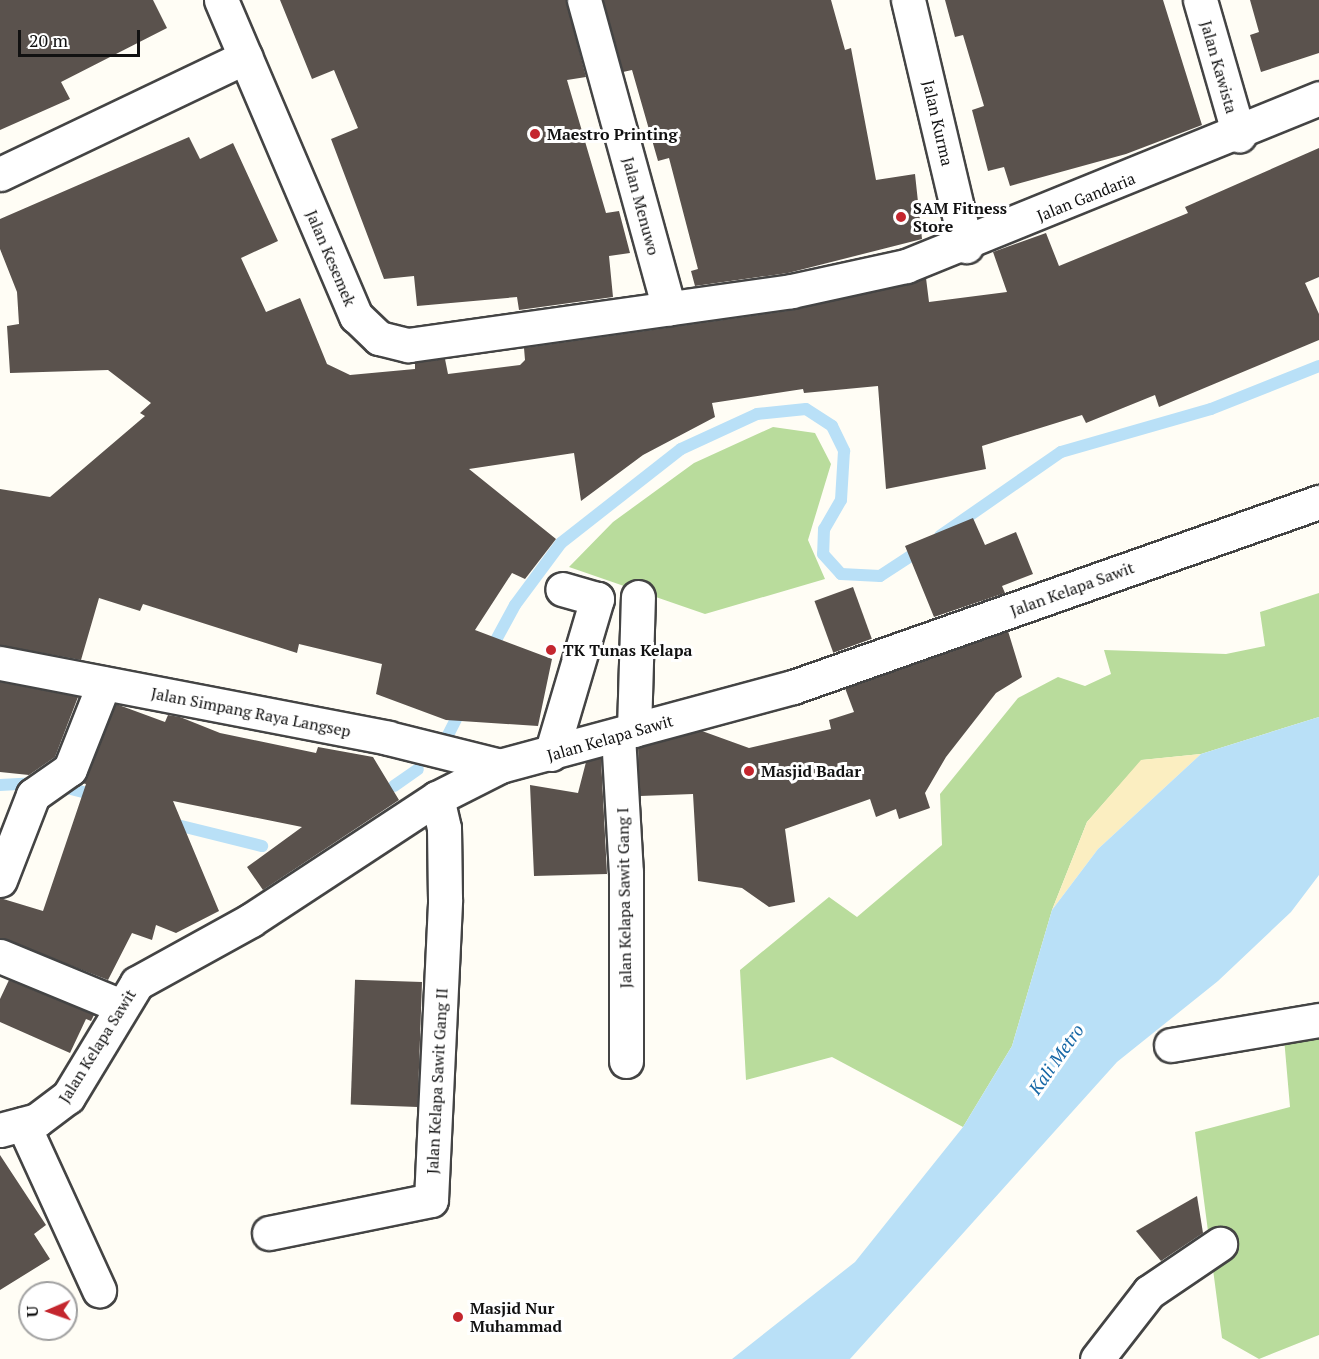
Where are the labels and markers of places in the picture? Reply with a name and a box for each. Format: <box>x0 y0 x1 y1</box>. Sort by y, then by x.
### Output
place label: Maestro Printing <box>547 124 677 144</box>
marker: Maestro Printing <box>528 127 542 141</box>
place label: SAM Fitness Store <box>913 198 1007 236</box>
marker: SAM Fitness Store <box>894 210 908 224</box>
place label: TK Tunas Kelapa <box>563 640 692 660</box>
marker: TK Tunas Kelapa <box>544 643 558 657</box>
place label: Masjid Badar <box>761 761 861 781</box>
marker: Masjid Badar <box>742 764 756 778</box>
place label: Masjid Nur Muhammad <box>470 1298 562 1336</box>
marker: Masjid Nur Muhammad <box>451 1310 465 1324</box>

